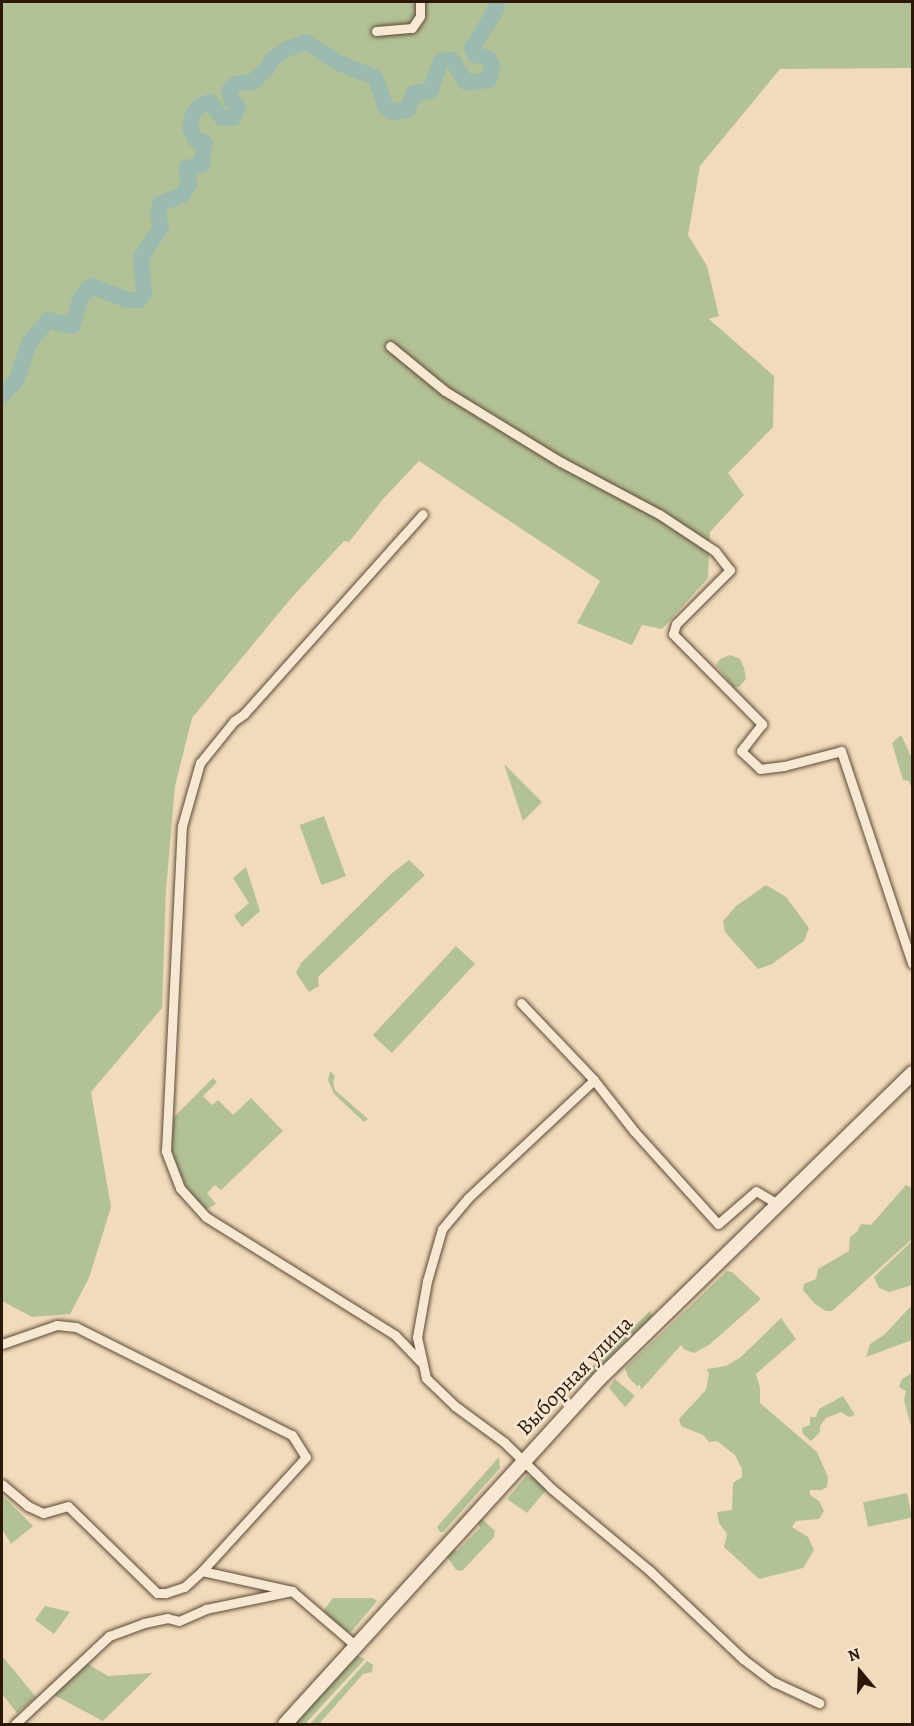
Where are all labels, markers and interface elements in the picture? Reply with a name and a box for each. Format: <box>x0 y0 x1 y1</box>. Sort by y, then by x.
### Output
street label: Выборная улица <box>511 1311 639 1441</box>
north arrow <box>830 1642 890 1702</box>
text: N <box>845 1643 863 1667</box>

